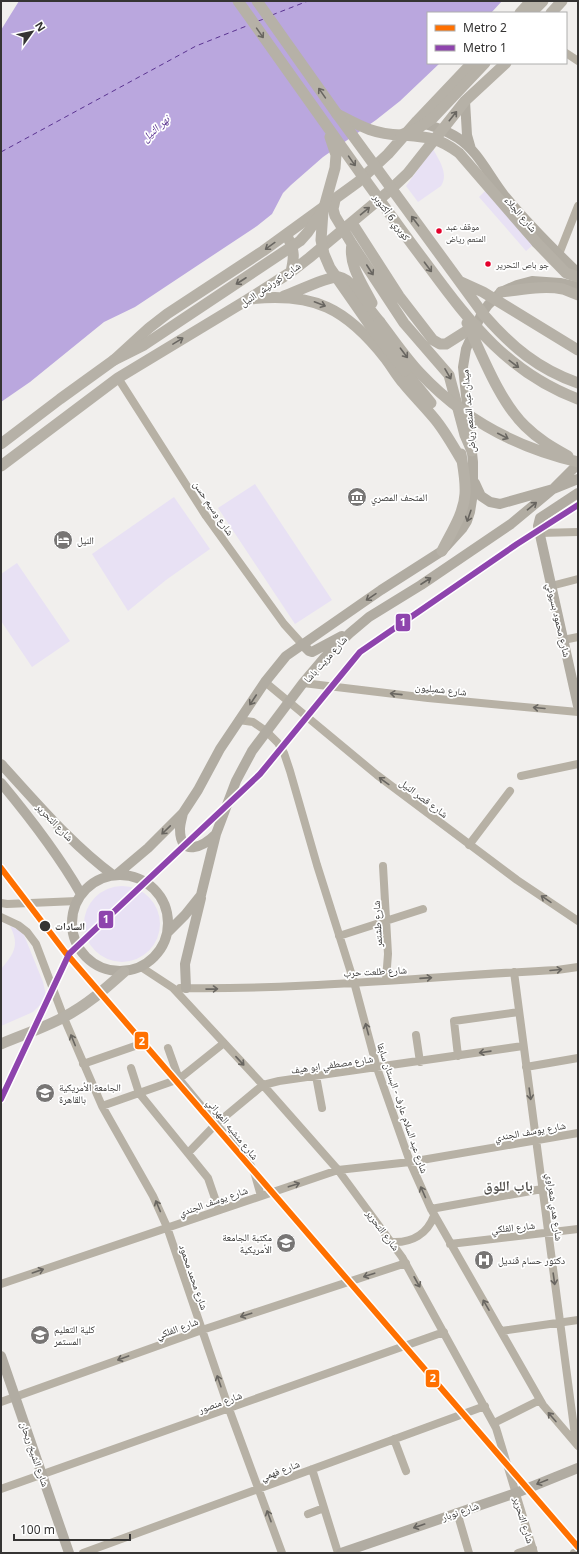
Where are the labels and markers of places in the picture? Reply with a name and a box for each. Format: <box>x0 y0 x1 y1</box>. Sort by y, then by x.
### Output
place label: موقف عبد المنعم رياض <box>446 220 486 245</box>
marker: موقف عبد المنعم رياض <box>434 226 444 236</box>
place label: جو باص التحرير <box>495 258 549 271</box>
marker: جو باص التحرير <box>483 259 493 269</box>
museum icon: المتحف المصري <box>346 486 368 508</box>
place label: المتحف المصري <box>371 490 427 506</box>
hotel icon: النيل <box>52 529 74 551</box>
place label: النيل <box>77 533 94 547</box>
marker: السادات <box>38 919 52 933</box>
place label: السادات <box>55 919 85 933</box>
place label: الجامعة الأمريكية بالقاهرة <box>59 1080 121 1106</box>
school or university icon: الجامعة الأمريكية بالقاهرة <box>34 1082 56 1104</box>
place label: مكتبة الجامعة الأمريكية <box>222 1230 272 1256</box>
school or university icon: مكتبة الجامعة الأمريكية <box>275 1232 297 1254</box>
hospital icon: دكتور حسام قنديل <box>473 1249 495 1271</box>
place label: دكتور حسام قنديل <box>498 1253 565 1268</box>
place label: كلية التعليم المستمر <box>53 1322 95 1348</box>
school or university icon: كلية التعليم المستمر <box>29 1324 51 1346</box>

